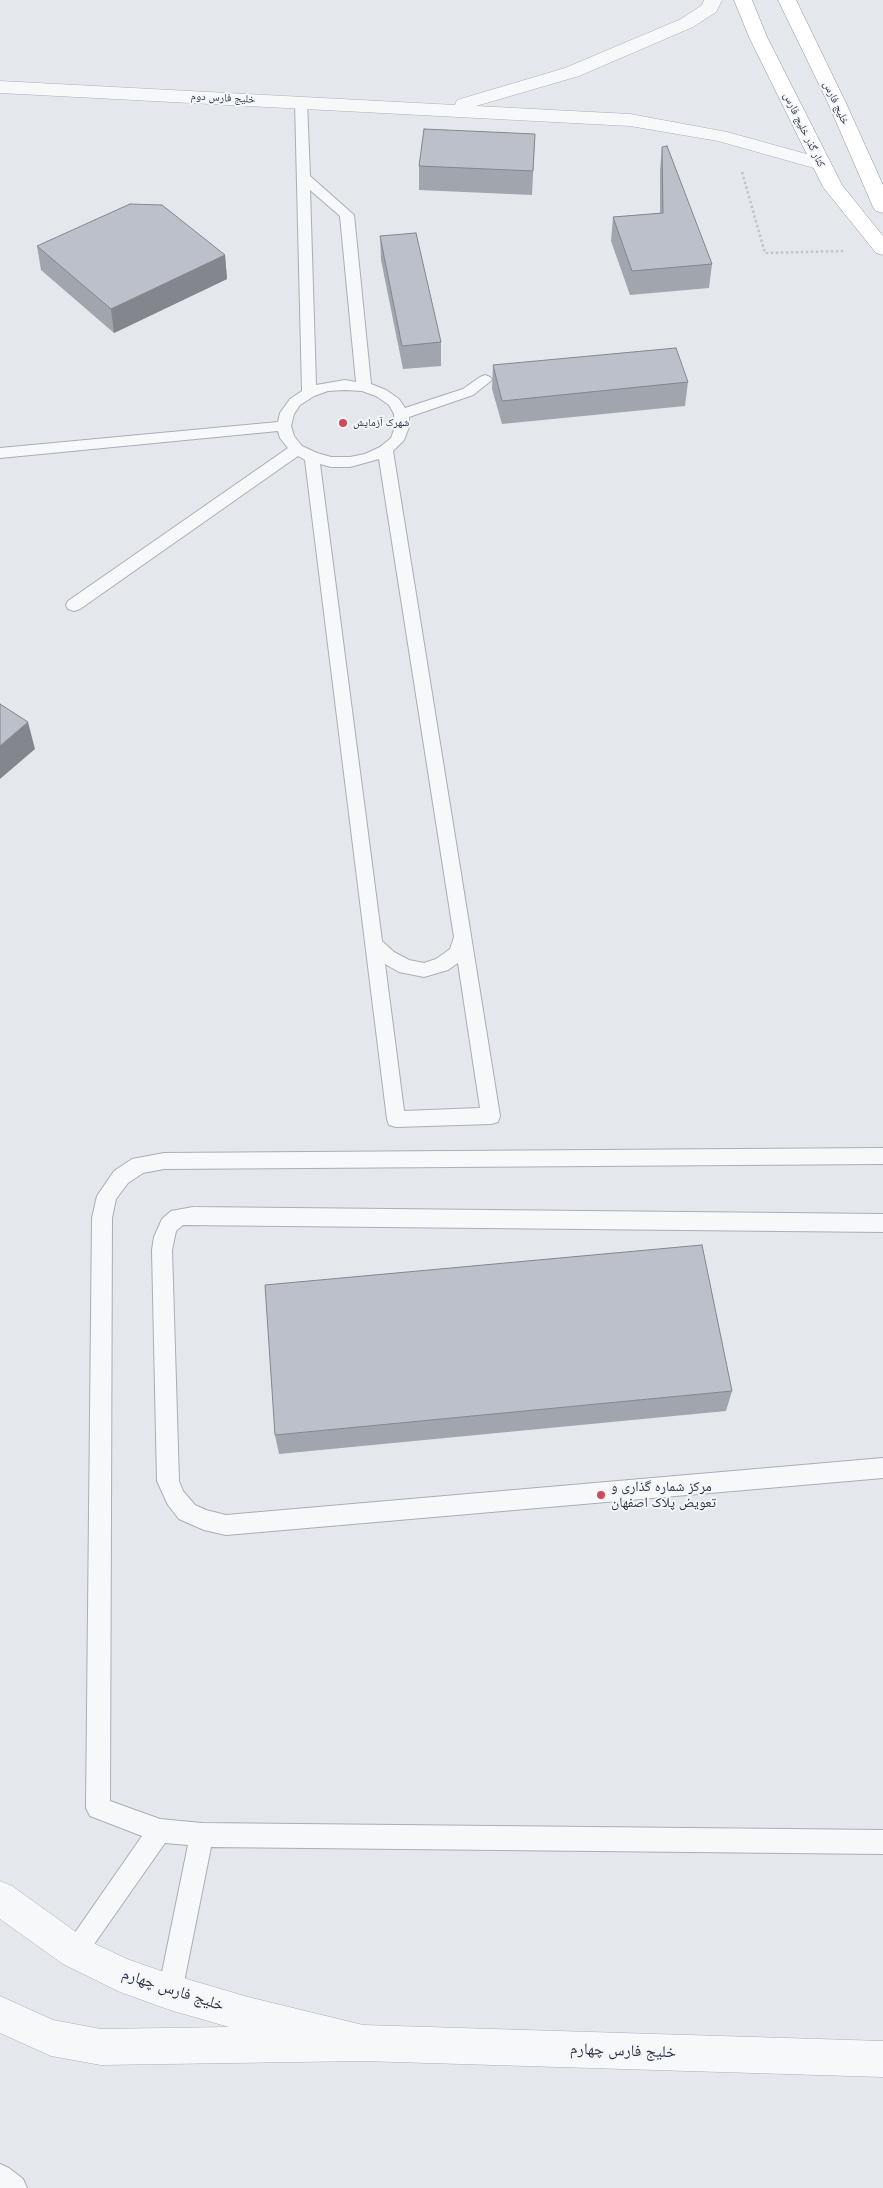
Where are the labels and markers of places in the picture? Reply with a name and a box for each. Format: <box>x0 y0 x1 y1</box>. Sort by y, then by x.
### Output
place label: شهرک آزمایش <box>353 416 409 430</box>
marker: شهرک آزمایش <box>337 417 349 429</box>
place label: مرکز شماره گذاری و تعویض پلاک اصفهان <box>611 1479 716 1511</box>
marker: مرکز شماره گذاری و تعویض پلاک اصفهان <box>595 1489 607 1501</box>

